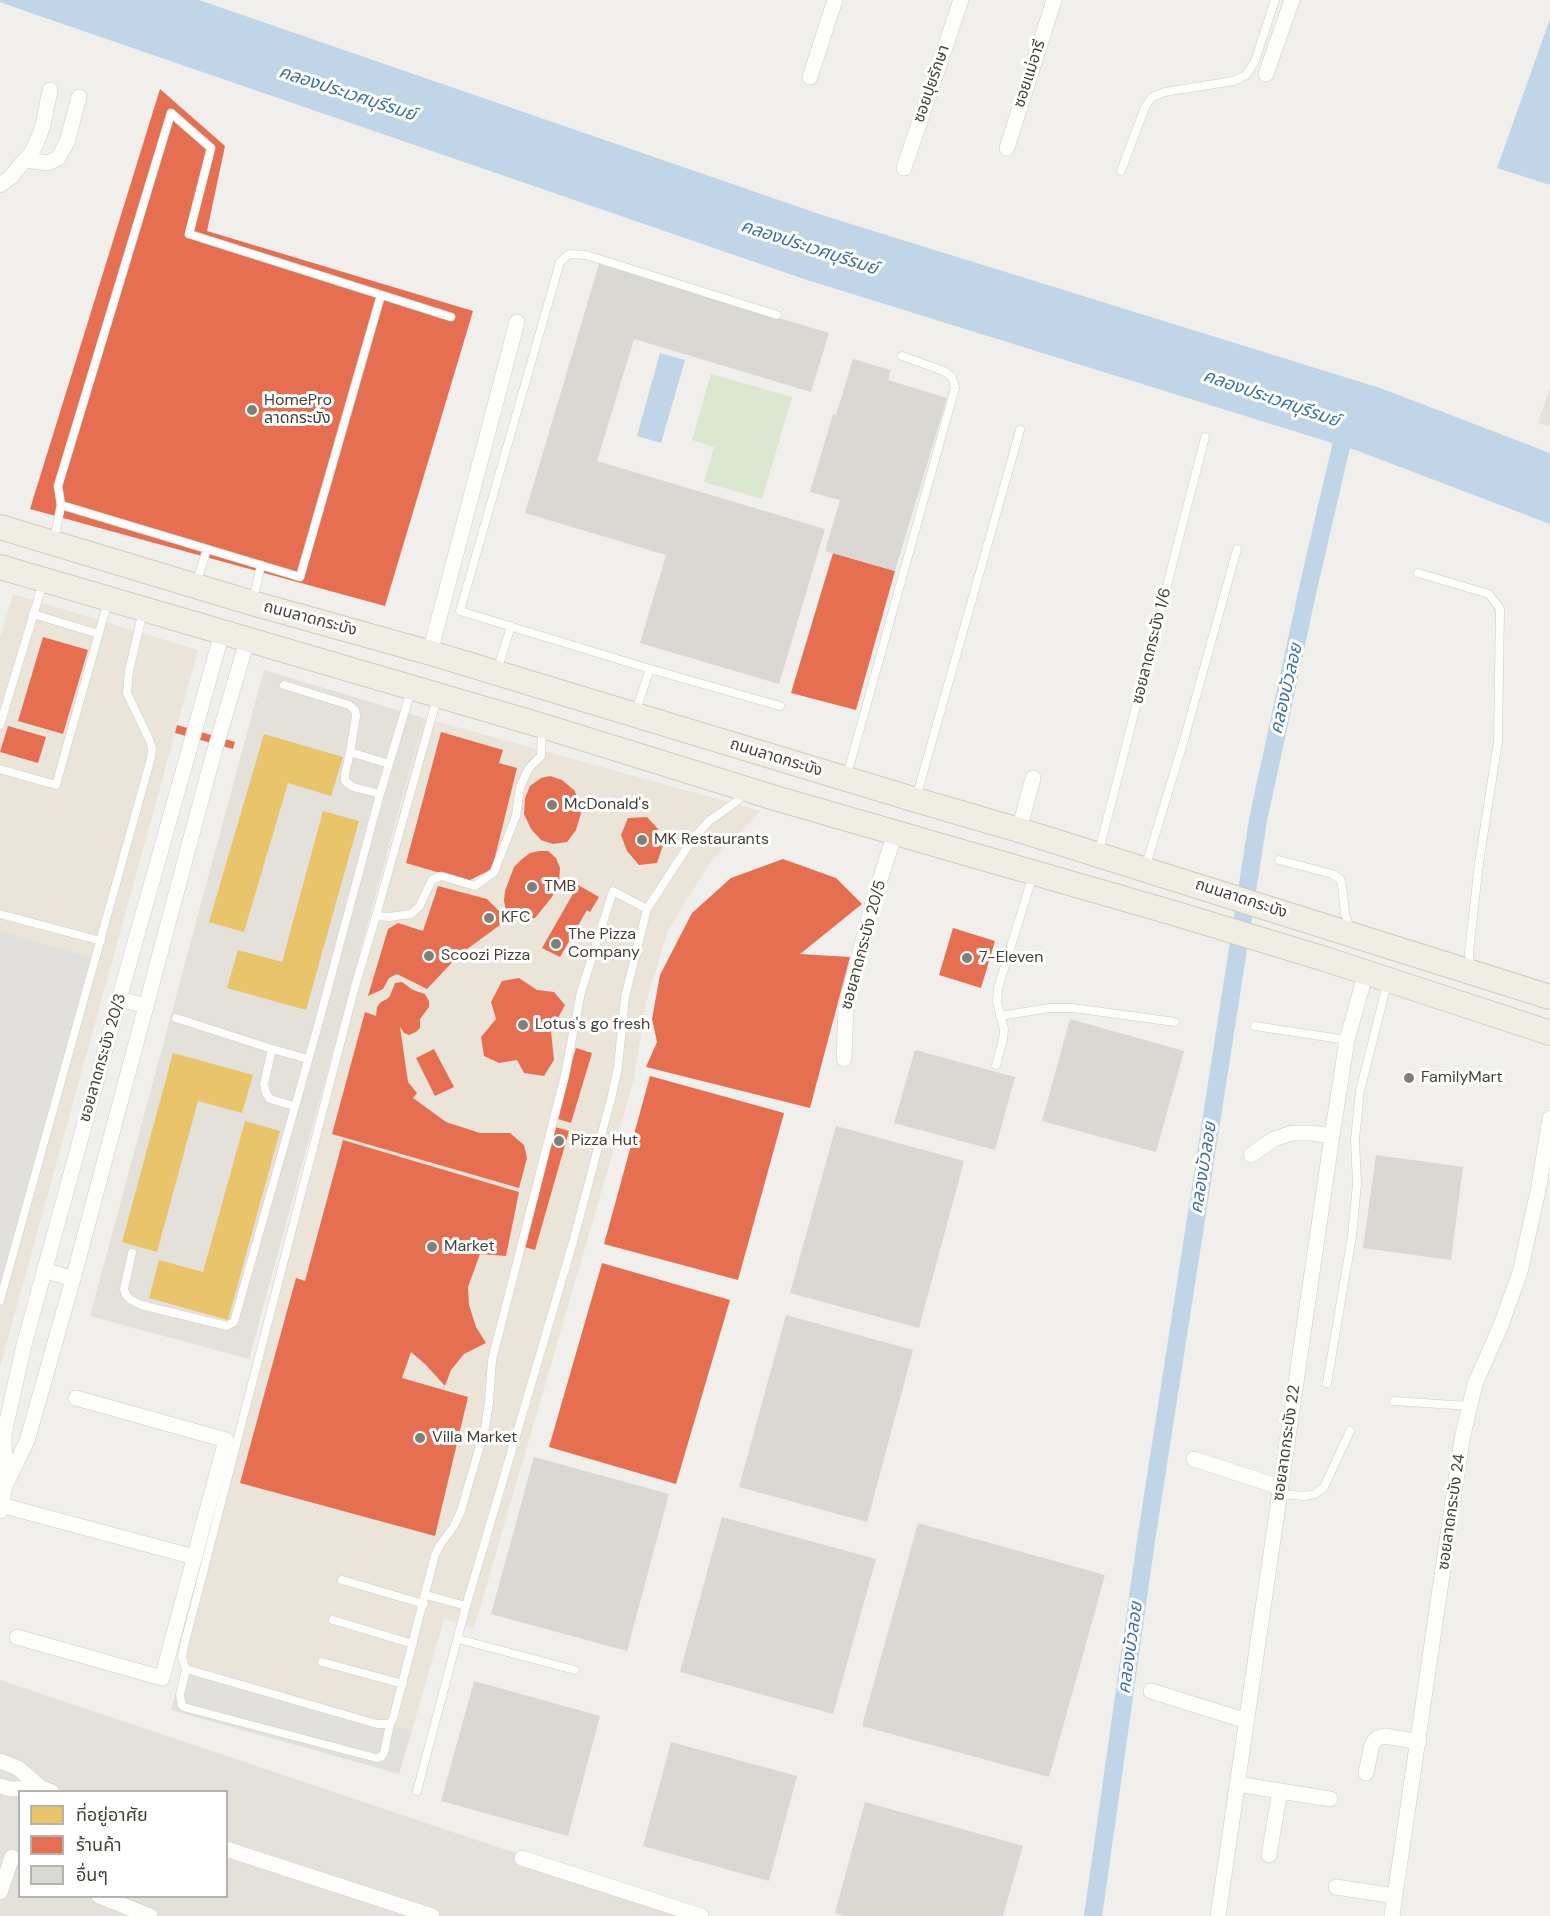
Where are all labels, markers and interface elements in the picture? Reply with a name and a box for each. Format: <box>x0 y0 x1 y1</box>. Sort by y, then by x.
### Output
street label: ซอยแม่อารี <box>1010 38 1050 110</box>
street label: ซอยปุยรักษา <box>910 43 954 125</box>
water label: คลองประเวศบุรีรมย์ <box>276 62 418 126</box>
water label: คลองประเวศบุรีรมย์ <box>738 216 880 280</box>
water label: คลองประเวศบุรีรมย์ <box>1200 366 1342 432</box>
place label: HomePro ลาดกระบัง <box>264 391 332 429</box>
marker: HomePro ลาดกระบัง <box>245 403 259 417</box>
street label: ซอยลาดกระบัง 1/6 <box>1128 586 1176 706</box>
street label: ถนนลาดกระบัง <box>261 597 359 641</box>
water label: คลองบัวลอย <box>1266 642 1308 736</box>
street label: ถนนลาดกระบัง <box>727 735 825 781</box>
place label: McDonald's <box>564 795 649 815</box>
marker: McDonald's <box>545 798 559 812</box>
place label: MK Restaurants <box>654 830 769 850</box>
marker: MK Restaurants <box>635 833 649 847</box>
street label: ถนนลาดกระบัง <box>1192 875 1290 923</box>
place label: TMB <box>544 877 576 897</box>
street label: ซอยลาดกระบัง 20/5 <box>837 878 891 1012</box>
marker: TMB <box>525 880 539 894</box>
place label: KFC <box>501 908 530 928</box>
marker: KFC <box>482 911 496 925</box>
place label: The Pizza Company <box>568 925 640 963</box>
marker: The Pizza Company <box>549 937 563 951</box>
place label: Scoozi Pizza <box>441 946 530 966</box>
place label: 7-Eleven <box>979 948 1043 968</box>
marker: Scoozi Pizza <box>422 949 436 963</box>
marker: 7-Eleven <box>960 951 974 965</box>
street label: ซอยลาดกระบัง 20/3 <box>75 991 131 1125</box>
place label: Lotus's go fresh <box>535 1015 650 1035</box>
marker: Lotus's go fresh <box>516 1018 530 1032</box>
place label: FamilyMart <box>1421 1068 1503 1088</box>
marker: FamilyMart <box>1402 1071 1416 1085</box>
water label: คลองบัวลอย <box>1186 1121 1222 1215</box>
place label: Pizza Hut <box>571 1131 638 1151</box>
marker: Pizza Hut <box>552 1134 566 1148</box>
place label: Market <box>444 1237 495 1257</box>
marker: Market <box>425 1240 439 1254</box>
street label: ซอยลาดกระบัง 22 <box>1269 1384 1305 1502</box>
place label: Villa Market <box>432 1428 517 1448</box>
marker: Villa Market <box>413 1431 427 1445</box>
street label: ซอยลาดกระบัง 24 <box>1434 1453 1470 1571</box>
water label: คลองบัวลอย <box>1114 1601 1148 1695</box>
legend <box>18 1790 228 1898</box>
text: ที่อยู่อาศัย <box>76 1803 148 1827</box>
text: ร้านค้า <box>76 1833 122 1857</box>
text: อื่นๆ <box>76 1863 108 1887</box>

